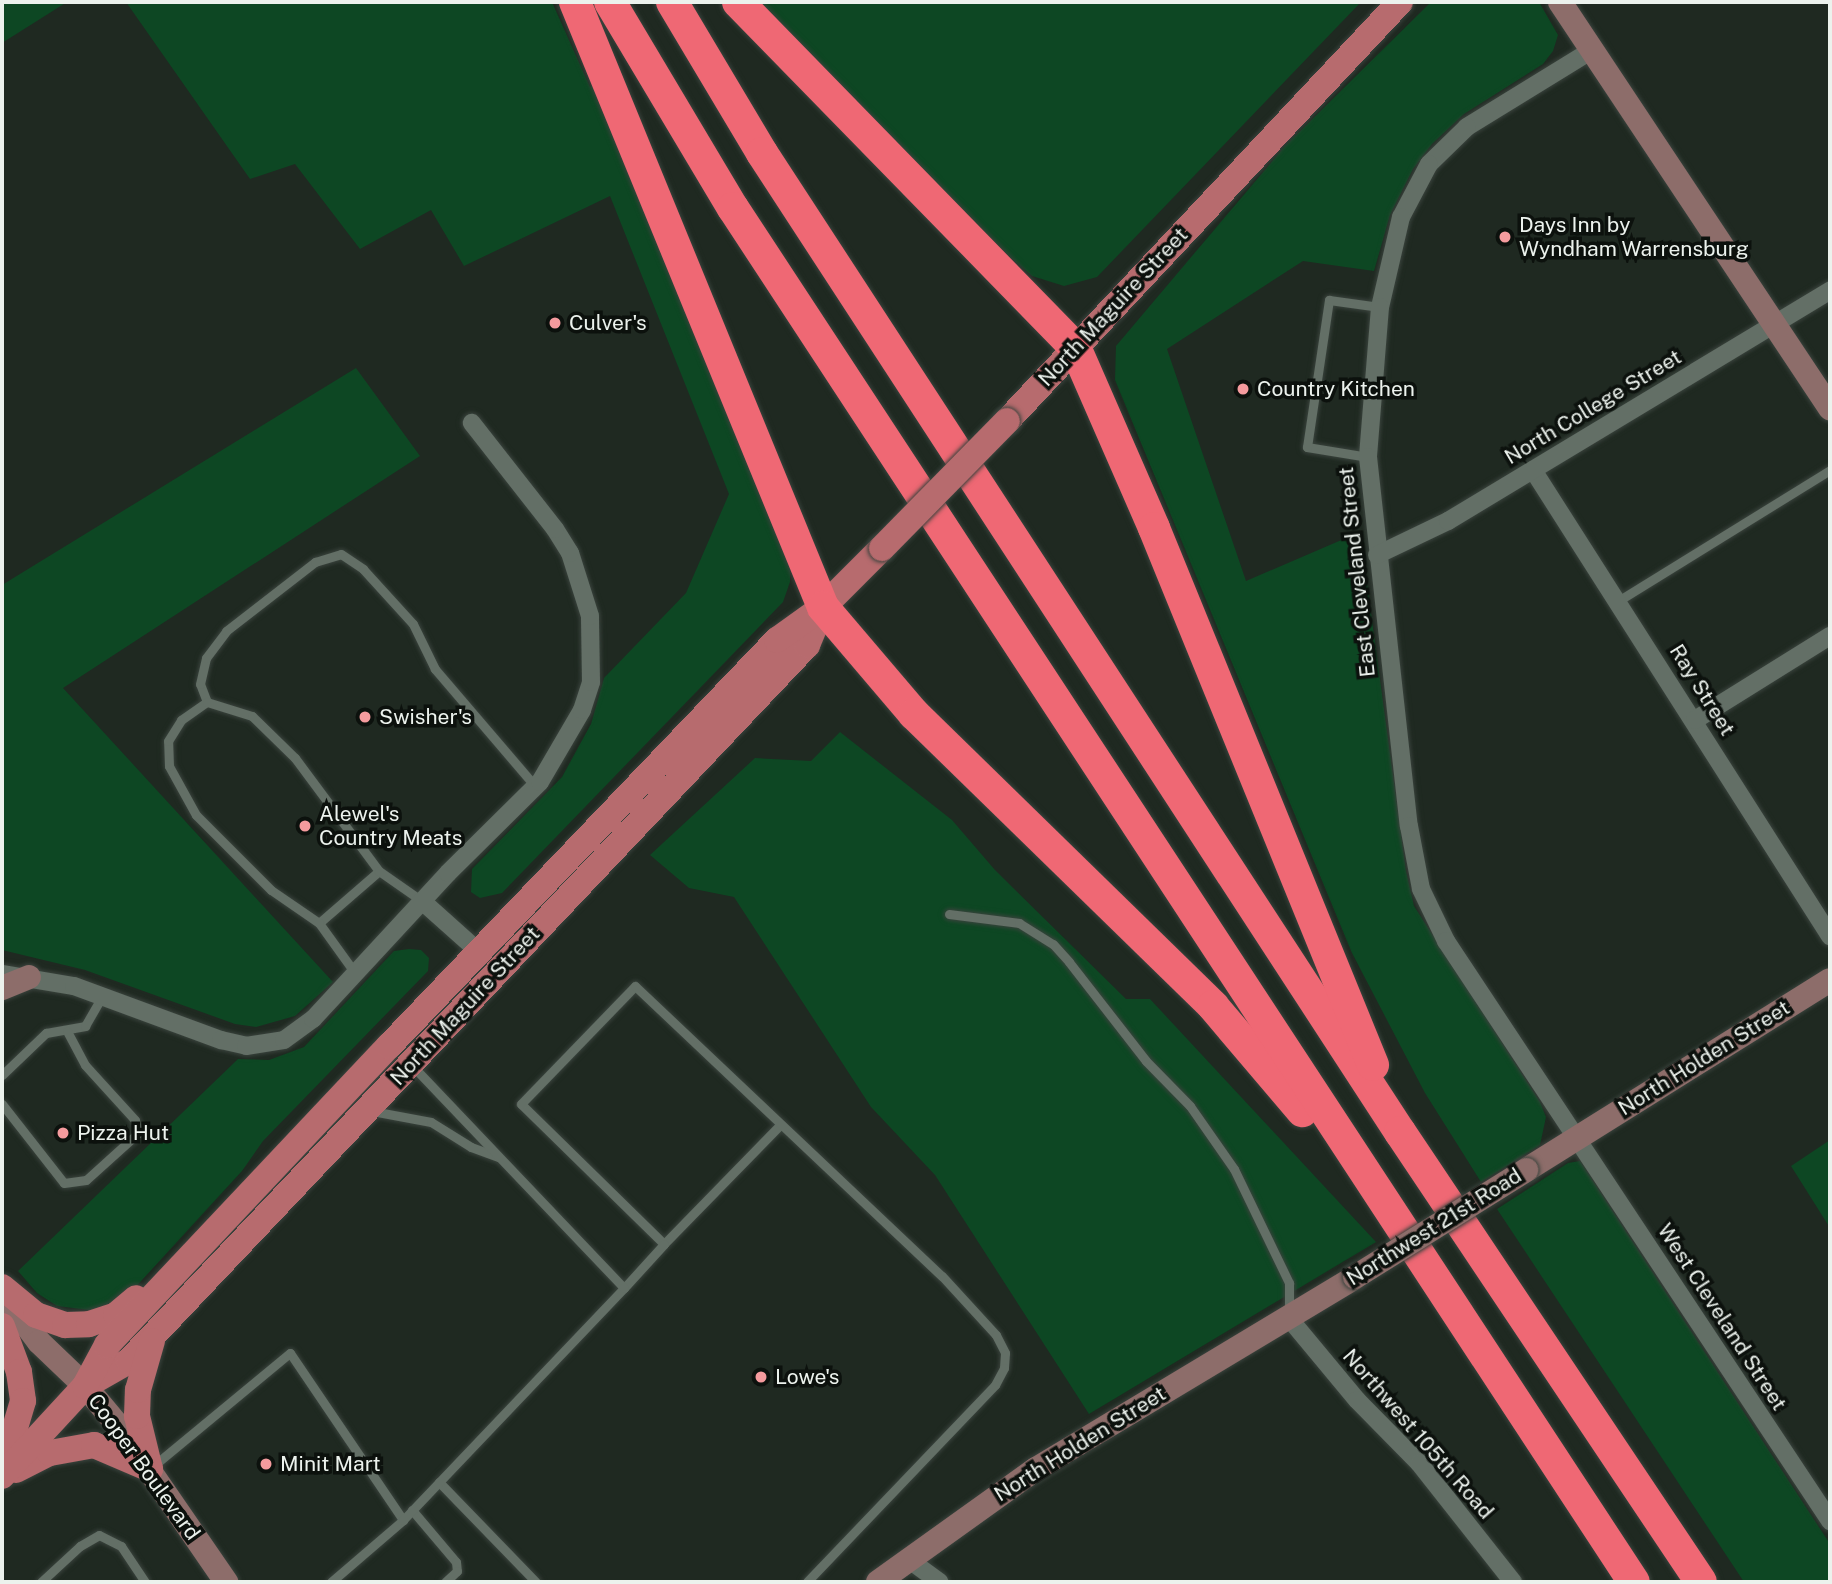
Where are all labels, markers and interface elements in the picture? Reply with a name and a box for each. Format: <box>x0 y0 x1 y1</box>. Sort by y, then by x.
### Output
place label: Days Inn by Wyndham Warrensburg <box>1519 212 1749 262</box>
street label: North Maguire Street <box>1033 222 1193 392</box>
marker: Days Inn by Wyndham Warrensburg <box>1497 229 1513 245</box>
place label: Culver's <box>569 310 647 336</box>
marker: Culver's <box>547 315 563 331</box>
street label: North College Street <box>1500 344 1686 470</box>
place label: Country Kitchen <box>1257 376 1415 402</box>
marker: Country Kitchen <box>1235 381 1251 397</box>
street label: East Cleveland Street <box>1333 466 1381 678</box>
street label: Ray Street <box>1664 640 1740 740</box>
place label: Swisher's <box>379 704 472 730</box>
marker: Swisher's <box>357 709 373 725</box>
place label: Alewel's Country Meats <box>319 801 462 851</box>
marker: Alewel's Country Meats <box>297 818 313 834</box>
street label: North Maguire Street <box>385 921 545 1091</box>
street label: North Holden Street <box>1614 995 1794 1121</box>
place label: Pizza Hut <box>77 1120 169 1146</box>
marker: Pizza Hut <box>55 1125 71 1141</box>
street label: Northwest 21st Road <box>1342 1163 1526 1291</box>
street label: West Cleveland Street <box>1652 1219 1792 1415</box>
street label: Northwest 105th Road <box>1337 1344 1499 1524</box>
place label: Lowe's <box>775 1364 839 1390</box>
marker: Lowe's <box>753 1369 769 1385</box>
street label: North Holden Street <box>990 1381 1170 1507</box>
street label: Cooper Boulevard <box>83 1389 205 1545</box>
place label: Minit Mart <box>280 1451 381 1477</box>
marker: Minit Mart <box>258 1456 274 1472</box>

